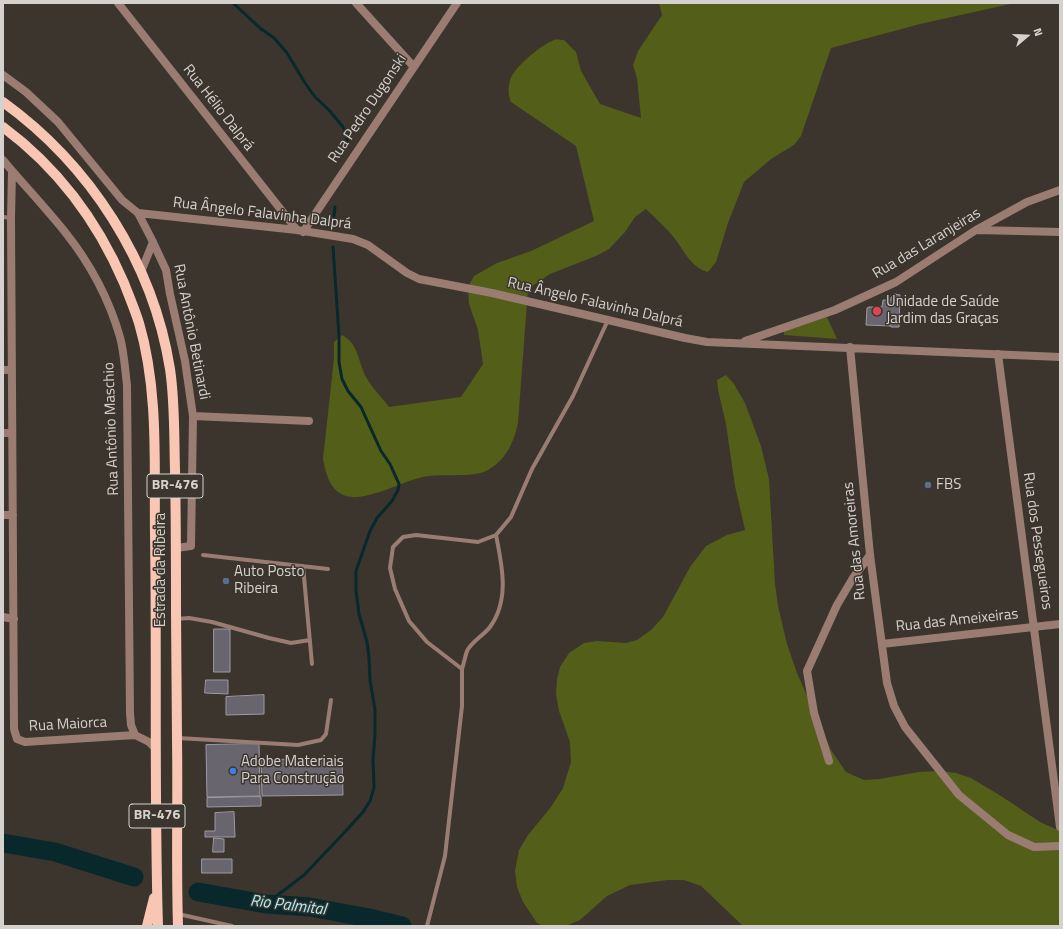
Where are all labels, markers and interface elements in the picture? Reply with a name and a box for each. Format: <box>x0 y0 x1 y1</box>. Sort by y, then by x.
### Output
north arrow <box>1007 16 1047 56</box>
text: N <box>1030 26 1047 38</box>
street label: Rua Pedro Dugonski <box>325 51 411 167</box>
street label: Rua Hélio Dalprá <box>179 61 257 155</box>
street label: Rua Ângelo Falavinha Dalprá <box>172 194 352 234</box>
street label: Rua das Laranjeiras <box>870 205 984 283</box>
street label: Rua Antônio Betinardi <box>169 263 213 401</box>
street label: Rua Ângelo Falavinha Dalprá <box>506 274 684 332</box>
place label: Unidade de Saúde Jardim das Graças <box>886 293 999 328</box>
marker: Unidade de Saúde Jardim das Graças <box>871 305 883 317</box>
street label: Rua Antônio Maschio <box>101 362 123 496</box>
street label: Rua dos Pessegueiros <box>1018 471 1056 611</box>
road number: BR-476 <box>147 474 203 498</box>
place label: FBS <box>936 476 961 494</box>
marker: FBS <box>923 480 933 490</box>
street label: Rua das Amoreiras <box>840 481 870 601</box>
street label: Estrada da Ribeira <box>152 513 170 627</box>
place label: Auto Posto Ribeira <box>234 563 304 598</box>
marker: Auto Posto Ribeira <box>221 576 231 586</box>
street label: Rua das Ameixeiras <box>895 606 1019 636</box>
street label: Rua Maiorca <box>28 714 108 736</box>
place label: Adobe Materiais Para Construção <box>241 753 345 788</box>
marker: Adobe Materiais Para Construção <box>228 766 238 776</box>
road number: BR-476 <box>129 804 185 828</box>
water label: Rio Palmital <box>249 892 327 920</box>

